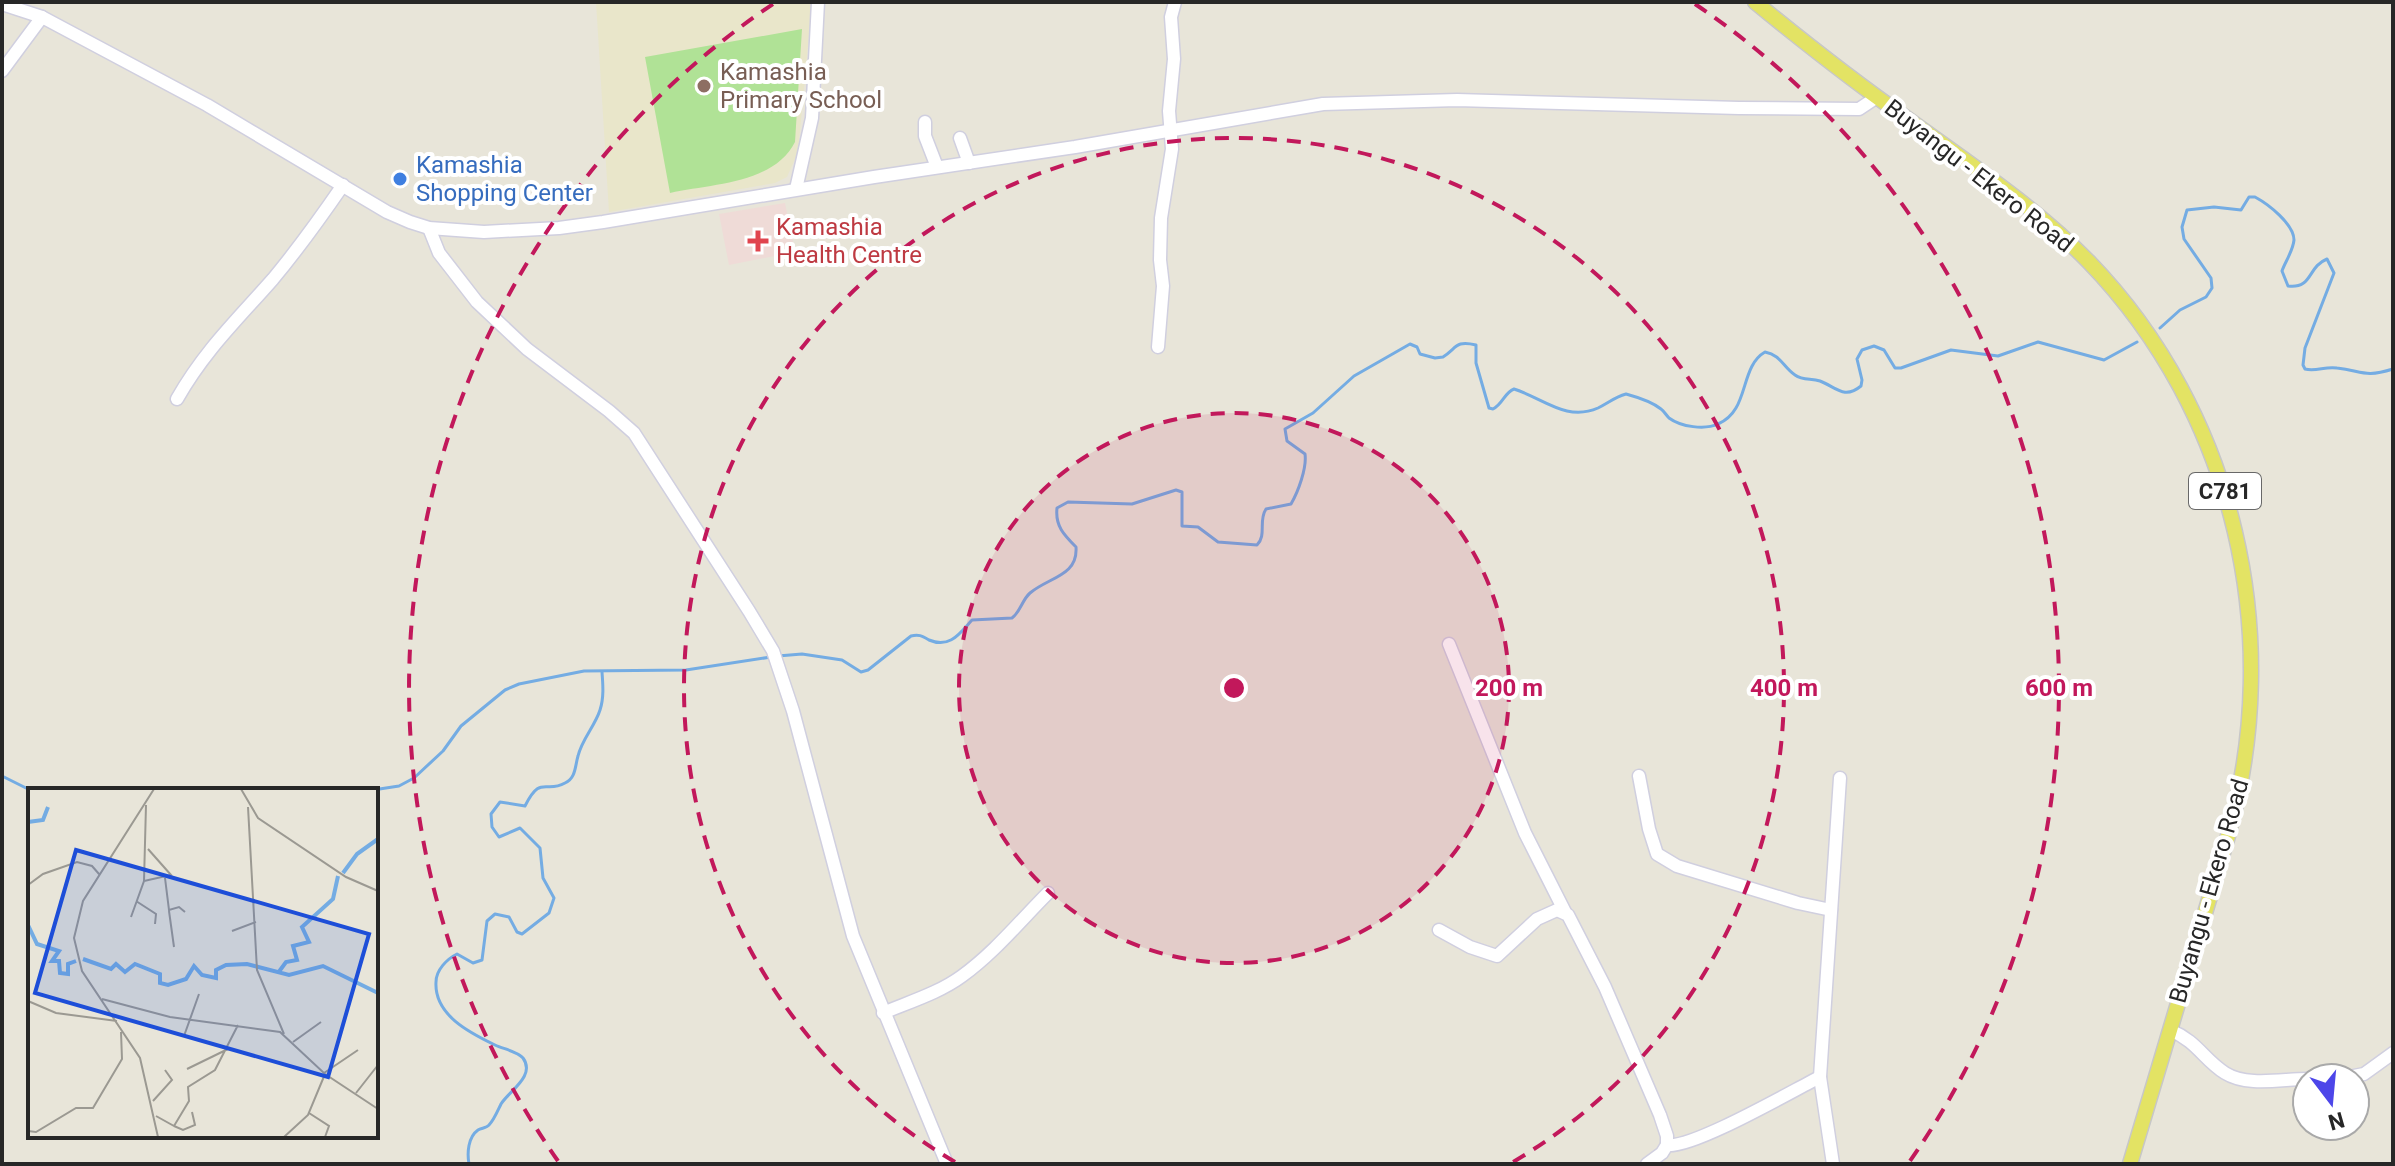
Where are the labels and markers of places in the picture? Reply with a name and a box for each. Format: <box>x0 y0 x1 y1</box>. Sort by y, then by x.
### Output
place label: Kamashia Primary School <box>720 58 882 114</box>
marker: Kamashia Primary School <box>695 77 713 95</box>
place label: Kamashia Shopping Center <box>416 151 593 207</box>
marker: Kamashia Shopping Center <box>391 170 409 188</box>
place label: Kamashia Health Centre <box>776 213 922 269</box>
marker: Kamashia Health Centre <box>747 230 769 252</box>
centre of rings <box>1220 674 1248 702</box>

